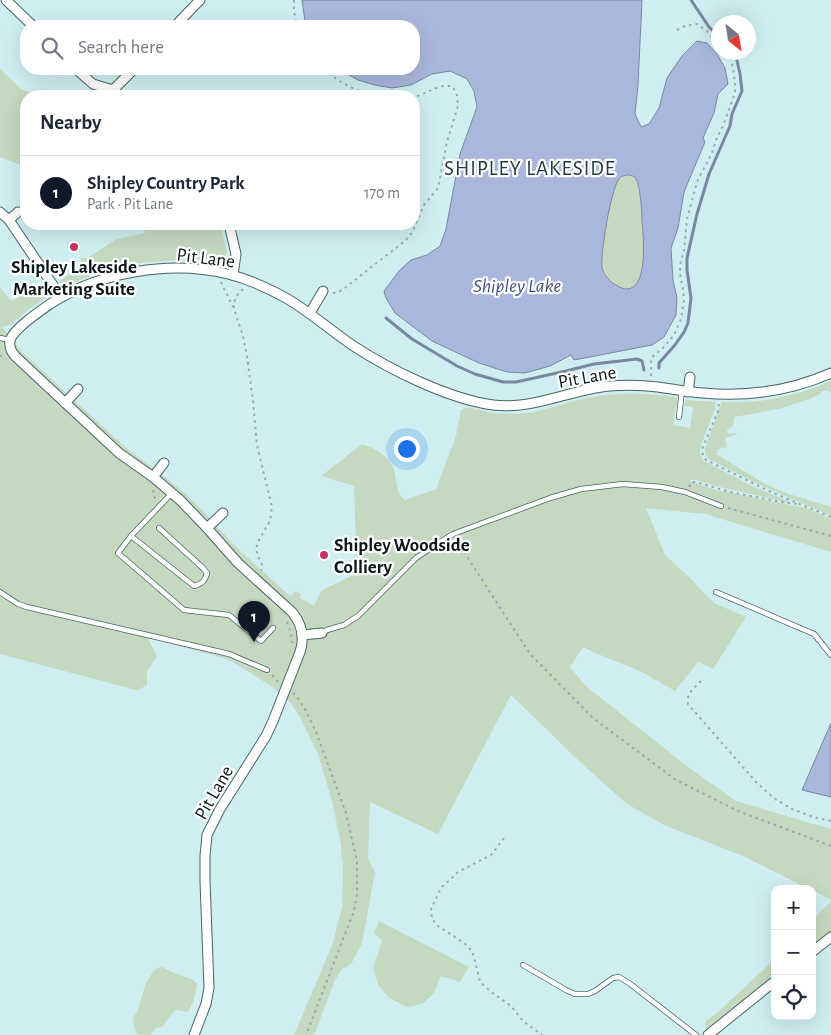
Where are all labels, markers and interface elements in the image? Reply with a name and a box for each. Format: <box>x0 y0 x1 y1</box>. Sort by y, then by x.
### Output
north arrow <box>711 15 756 60</box>
search box <box>20 20 420 75</box>
icon: search <box>38 34 66 62</box>
text: Search here <box>78 38 164 57</box>
text: Nearby <box>40 112 101 133</box>
district label: SHIPLEY LAKESIDE <box>444 158 616 179</box>
text: Shipley Country Park <box>87 174 245 193</box>
text: 1 <box>53 185 59 201</box>
text: 170 m <box>364 185 400 201</box>
text: Park · Pit Lane <box>87 196 173 212</box>
marker: Shipley Lakeside Marketing Suite <box>68 241 80 253</box>
street label: Pit Lane <box>176 245 236 271</box>
place label: Shipley Lakeside Marketing Suite <box>11 258 137 299</box>
water label: Shipley Lake <box>473 276 562 296</box>
street label: Pit Lane <box>557 363 618 392</box>
your location <box>394 436 420 462</box>
place label: Shipley Woodside Colliery <box>334 536 470 577</box>
marker: Shipley Woodside Colliery <box>318 549 330 561</box>
pin: 1 <box>238 601 270 642</box>
street label: Pit Lane <box>191 763 237 823</box>
map controls <box>771 885 816 1020</box>
button: + <box>771 885 816 930</box>
button: − <box>771 930 816 975</box>
button: locate <box>771 975 816 1020</box>

